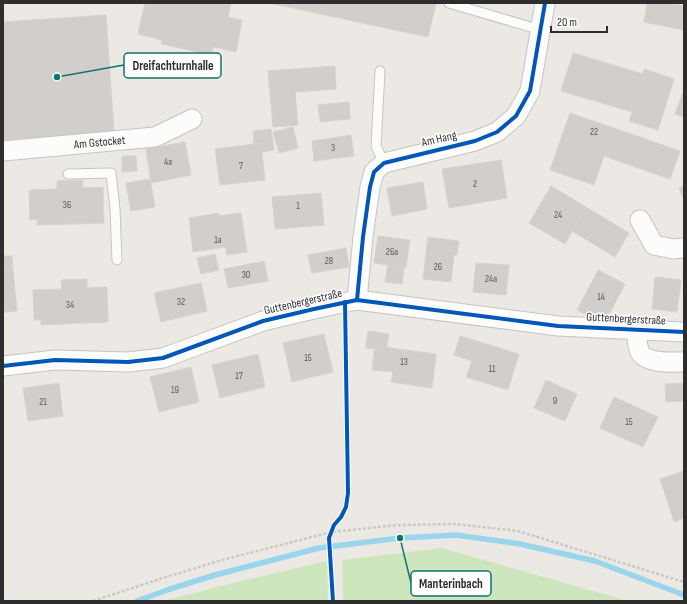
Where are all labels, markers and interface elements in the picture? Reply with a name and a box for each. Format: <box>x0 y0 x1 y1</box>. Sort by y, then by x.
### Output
scale bar <box>551 8 607 34</box>
text: 20 m <box>557 15 577 30</box>
callout: Dreifachturnhalle <box>124 53 221 78</box>
text: Dreifachturnhalle <box>132 58 214 74</box>
house number: 22 <box>590 126 598 138</box>
street label: Am Hang <box>419 128 458 151</box>
street label: Am Gstocket <box>72 132 126 152</box>
house number: 3 <box>331 142 335 154</box>
house number: 4a <box>164 156 172 168</box>
house number: 7 <box>239 160 243 172</box>
house number: 2 <box>473 178 477 190</box>
house number: 36 <box>63 199 71 211</box>
house number: 1 <box>296 200 300 212</box>
house number: 24 <box>554 209 562 221</box>
house number: 1a <box>214 234 222 246</box>
house number: 26a <box>386 246 398 258</box>
house number: 28 <box>325 255 333 267</box>
house number: 26 <box>434 261 442 273</box>
house number: 30 <box>242 269 250 281</box>
house number: 24a <box>485 273 497 285</box>
street label: Guttenbergerstraße <box>262 286 344 318</box>
house number: 14 <box>597 291 605 303</box>
house number: 32 <box>177 296 185 308</box>
house number: 34 <box>66 299 74 311</box>
street label: Guttenbergerstraße <box>586 309 666 329</box>
house number: 15 <box>304 352 312 364</box>
house number: 13 <box>400 356 408 368</box>
house number: 11 <box>489 363 496 375</box>
house number: 17 <box>235 370 243 382</box>
house number: 19 <box>171 384 179 396</box>
house number: 9 <box>553 395 557 407</box>
house number: 21 <box>39 396 47 408</box>
house number: 15 <box>625 416 633 428</box>
callout: Manterinbach <box>411 571 491 596</box>
text: Manterinbach <box>419 576 483 592</box>

